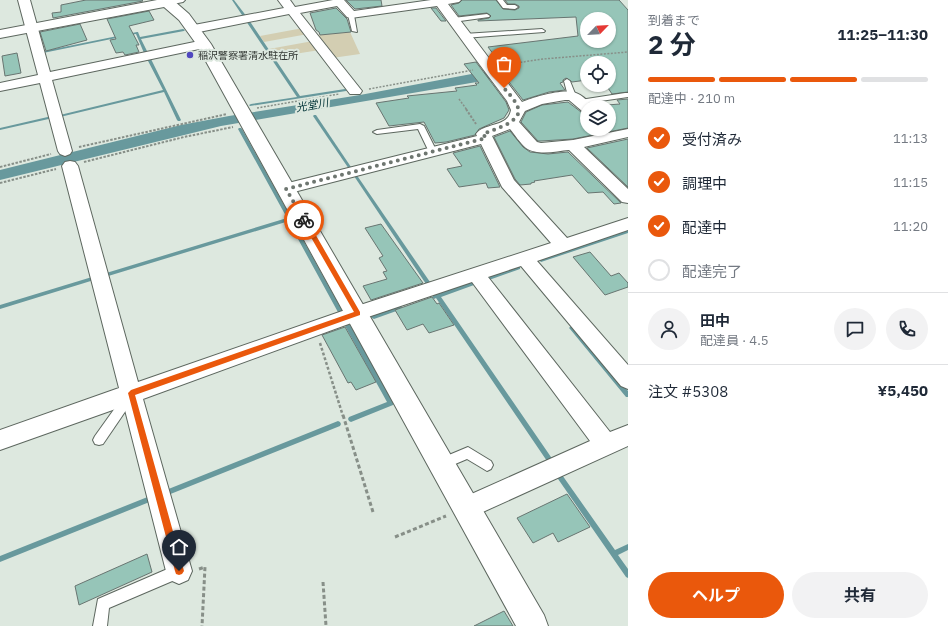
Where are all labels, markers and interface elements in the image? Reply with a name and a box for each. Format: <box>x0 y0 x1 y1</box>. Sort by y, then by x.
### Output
north arrow <box>580 12 616 48</box>
map controls <box>580 12 616 136</box>
text: 到着まで <box>648 12 700 29</box>
text: 11:25–11:30 <box>837 25 928 44</box>
text: 2 分 <box>648 27 696 61</box>
pin <box>487 47 521 88</box>
place label: 稲沢警察署清水駐在所 <box>198 49 298 62</box>
marker: 稲沢警察署清水駐在所 <box>185 50 195 60</box>
icon: bag <box>493 53 515 75</box>
button: locate <box>580 56 616 92</box>
text: 配達中 · 210 m <box>648 90 735 107</box>
water label: 光堂川 <box>295 95 330 115</box>
button: layers <box>580 100 616 136</box>
icon: check <box>648 127 670 149</box>
text: 受付済み <box>682 130 742 149</box>
text: 11:13 <box>893 130 928 147</box>
icon: check <box>648 171 670 193</box>
text: 調理中 <box>682 174 727 193</box>
text: 11:15 <box>893 174 928 191</box>
courier <box>284 200 324 240</box>
icon: bike <box>293 209 315 231</box>
icon: check <box>648 215 670 237</box>
text: 配達中 <box>682 218 727 237</box>
text: 11:20 <box>893 218 928 235</box>
text: 配達完了 <box>682 262 742 281</box>
button: person <box>648 308 690 350</box>
button: chat <box>834 308 876 350</box>
button: phone <box>886 308 928 350</box>
text: 田中 <box>700 311 730 330</box>
text: 配達員 · 4.5 <box>700 332 769 349</box>
text: ¥5,450 <box>878 381 928 400</box>
text: 注文 #5308 <box>648 382 728 401</box>
pin <box>162 530 196 571</box>
icon: home <box>168 536 190 558</box>
button: ヘルプ <box>648 572 784 618</box>
button: 共有 <box>792 572 928 618</box>

